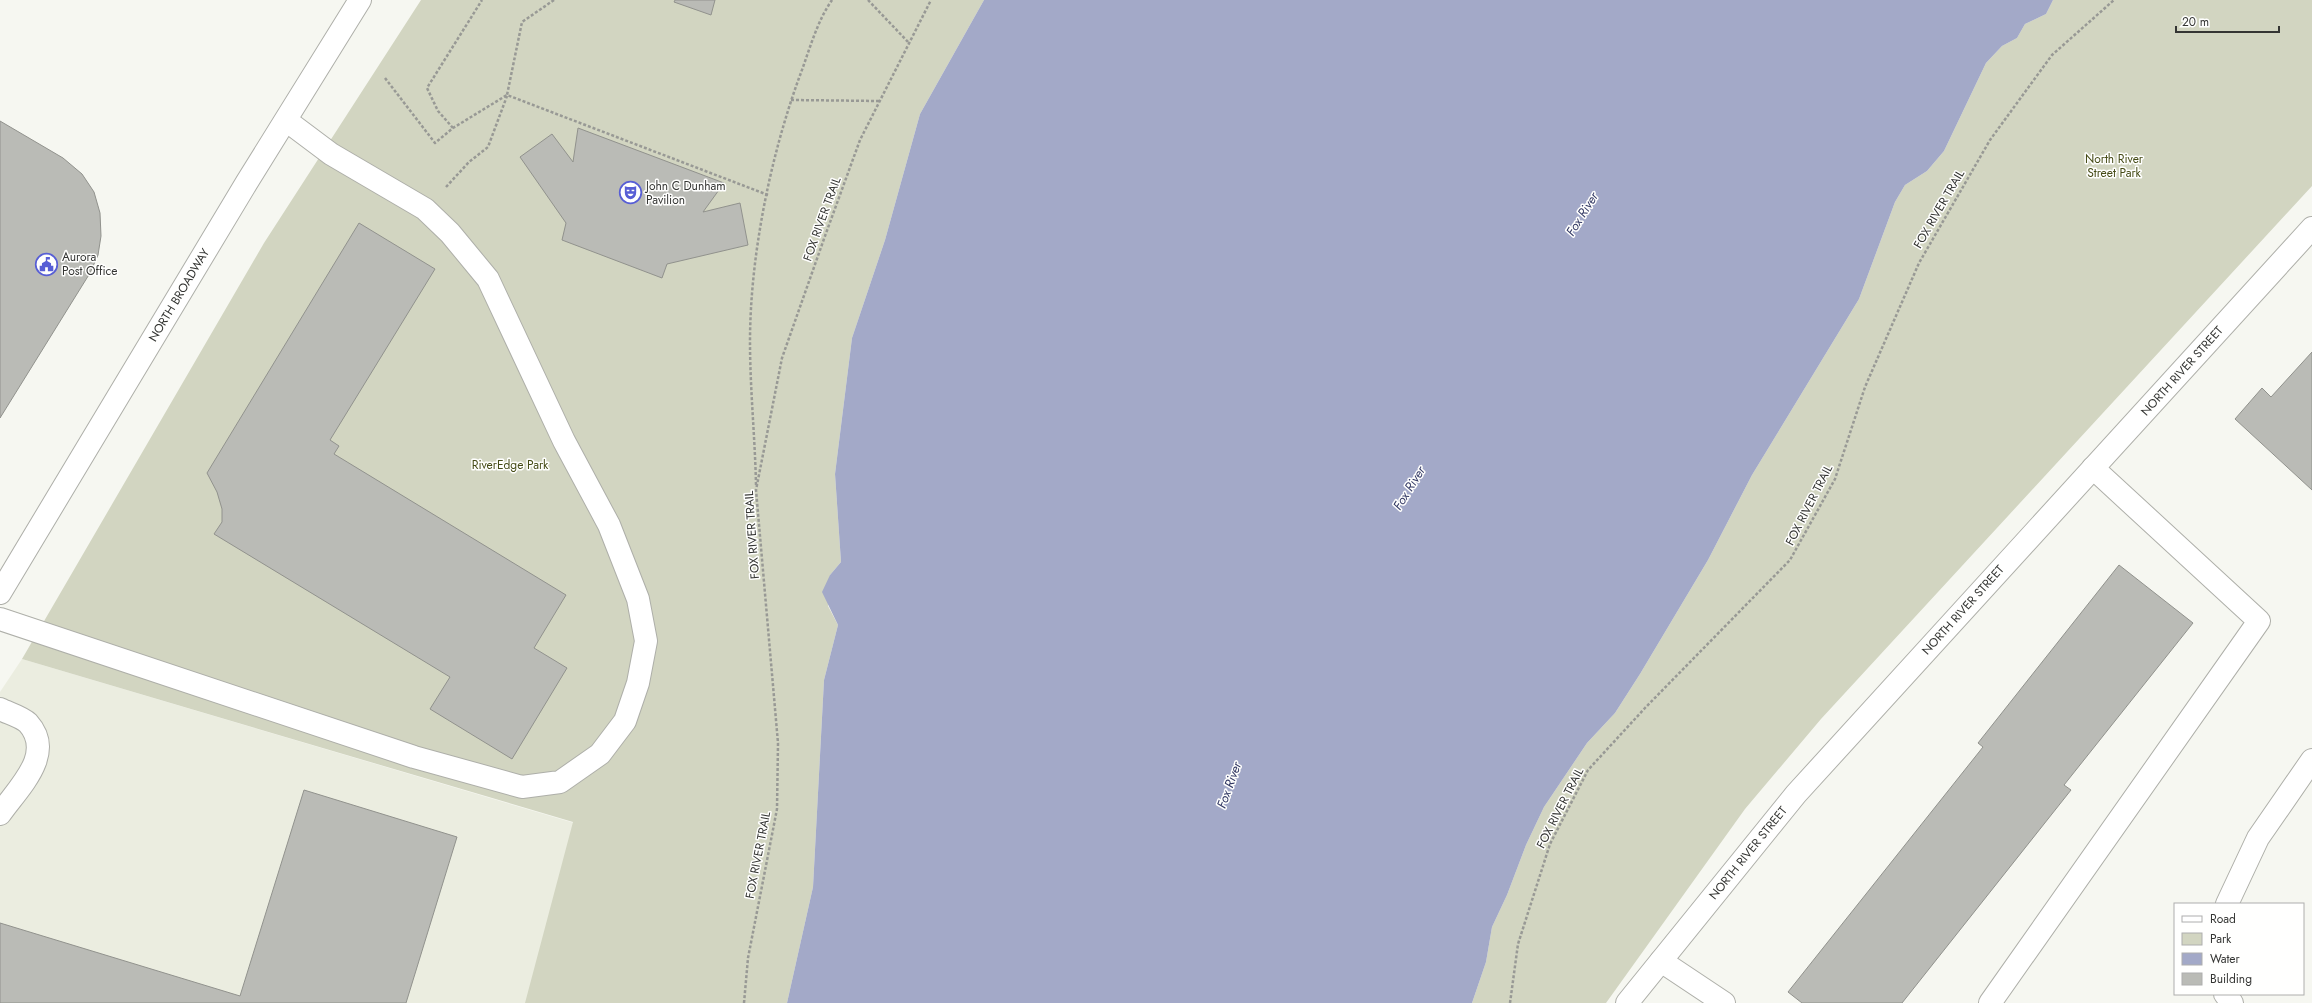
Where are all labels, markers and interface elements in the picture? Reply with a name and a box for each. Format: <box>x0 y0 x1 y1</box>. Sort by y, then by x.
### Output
scale bar <box>2176 8 2279 34</box>
text: 20 m <box>2182 13 2209 31</box>
park label: North River Street Park <box>2085 150 2144 182</box>
street label: FOX RIVER TRAIL <box>1909 166 1969 252</box>
street label: FOX RIVER TRAIL <box>798 174 846 264</box>
place label: John C Dunham Pavilion <box>644 177 726 209</box>
theatre icon: John C Dunham Pavilion <box>618 180 644 206</box>
water label: Fox River <box>1561 188 1603 240</box>
street label: NORTH BROADWAY <box>144 245 214 345</box>
place label: Aurora Post Office <box>62 248 117 280</box>
public building icon: Aurora Post Office <box>34 251 60 277</box>
street label: NORTH RIVER STREET <box>2137 322 2228 420</box>
park label: RiverEdge Park <box>472 456 549 474</box>
street label: FOX RIVER TRAIL <box>1781 461 1837 548</box>
water label: Fox River <box>1388 462 1430 514</box>
street label: FOX RIVER TRAIL <box>740 490 764 580</box>
street label: NORTH RIVER STREET <box>1918 561 2009 659</box>
water label: Fox River <box>1212 758 1246 811</box>
street label: FOX RIVER TRAIL <box>1532 764 1588 851</box>
street label: NORTH RIVER STREET <box>1705 802 1792 904</box>
street label: FOX RIVER TRAIL <box>741 809 775 900</box>
legend <box>2174 903 2304 995</box>
text: Road <box>2210 910 2236 928</box>
text: Park <box>2210 930 2232 948</box>
text: Water <box>2210 950 2241 968</box>
text: Building <box>2210 970 2252 988</box>

